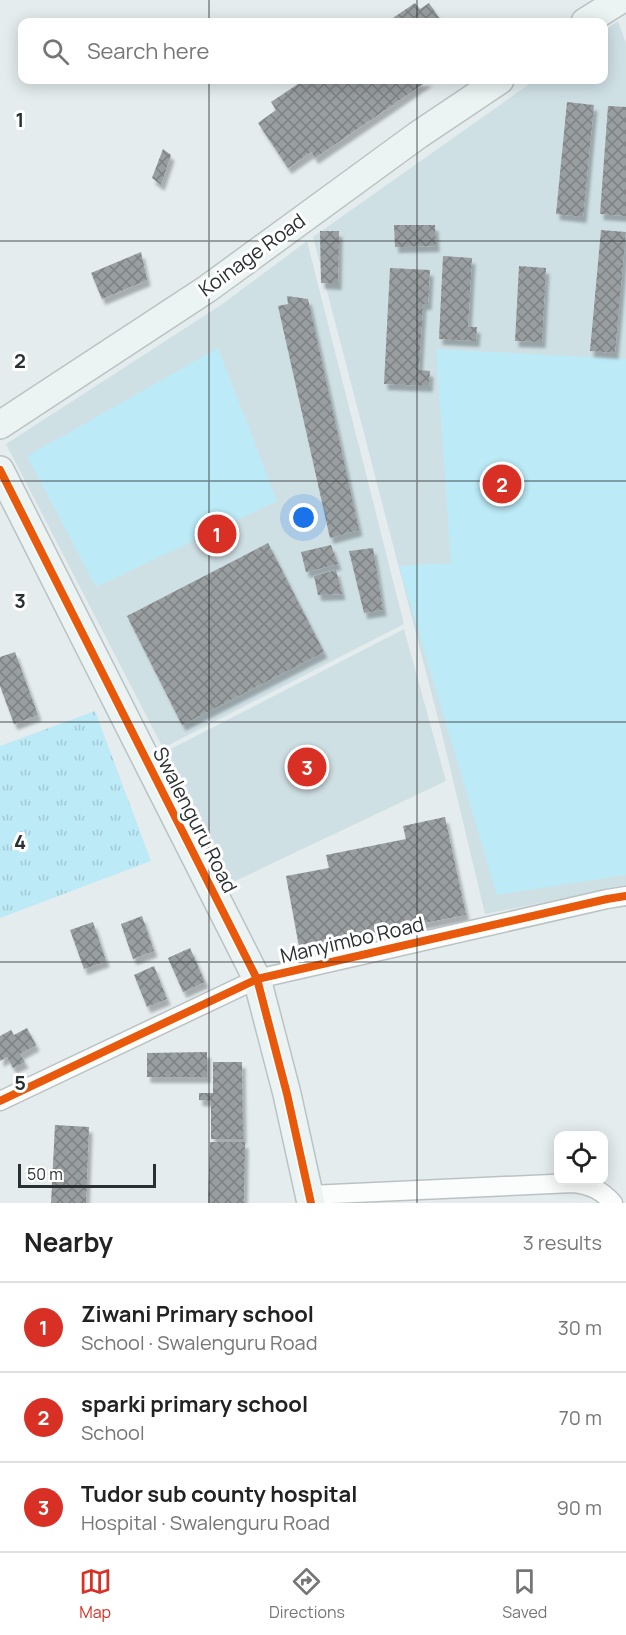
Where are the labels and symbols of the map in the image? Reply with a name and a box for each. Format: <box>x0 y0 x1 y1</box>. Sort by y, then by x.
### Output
text: 1 <box>16 106 24 133</box>
street label: Koinage Road <box>193 207 310 302</box>
text: 2 <box>14 347 26 374</box>
pin: 2 <box>482 462 522 506</box>
your location <box>289 503 318 532</box>
pin: 1 <box>198 512 236 556</box>
text: 3 <box>14 587 26 614</box>
street label: Swalenguru Road <box>147 742 244 897</box>
pin: 3 <box>288 744 326 789</box>
text: 4 <box>14 828 26 855</box>
street label: Manyimbo Road <box>277 910 426 969</box>
text: 5 <box>14 1069 26 1096</box>
scale bar <box>18 1161 156 1188</box>

